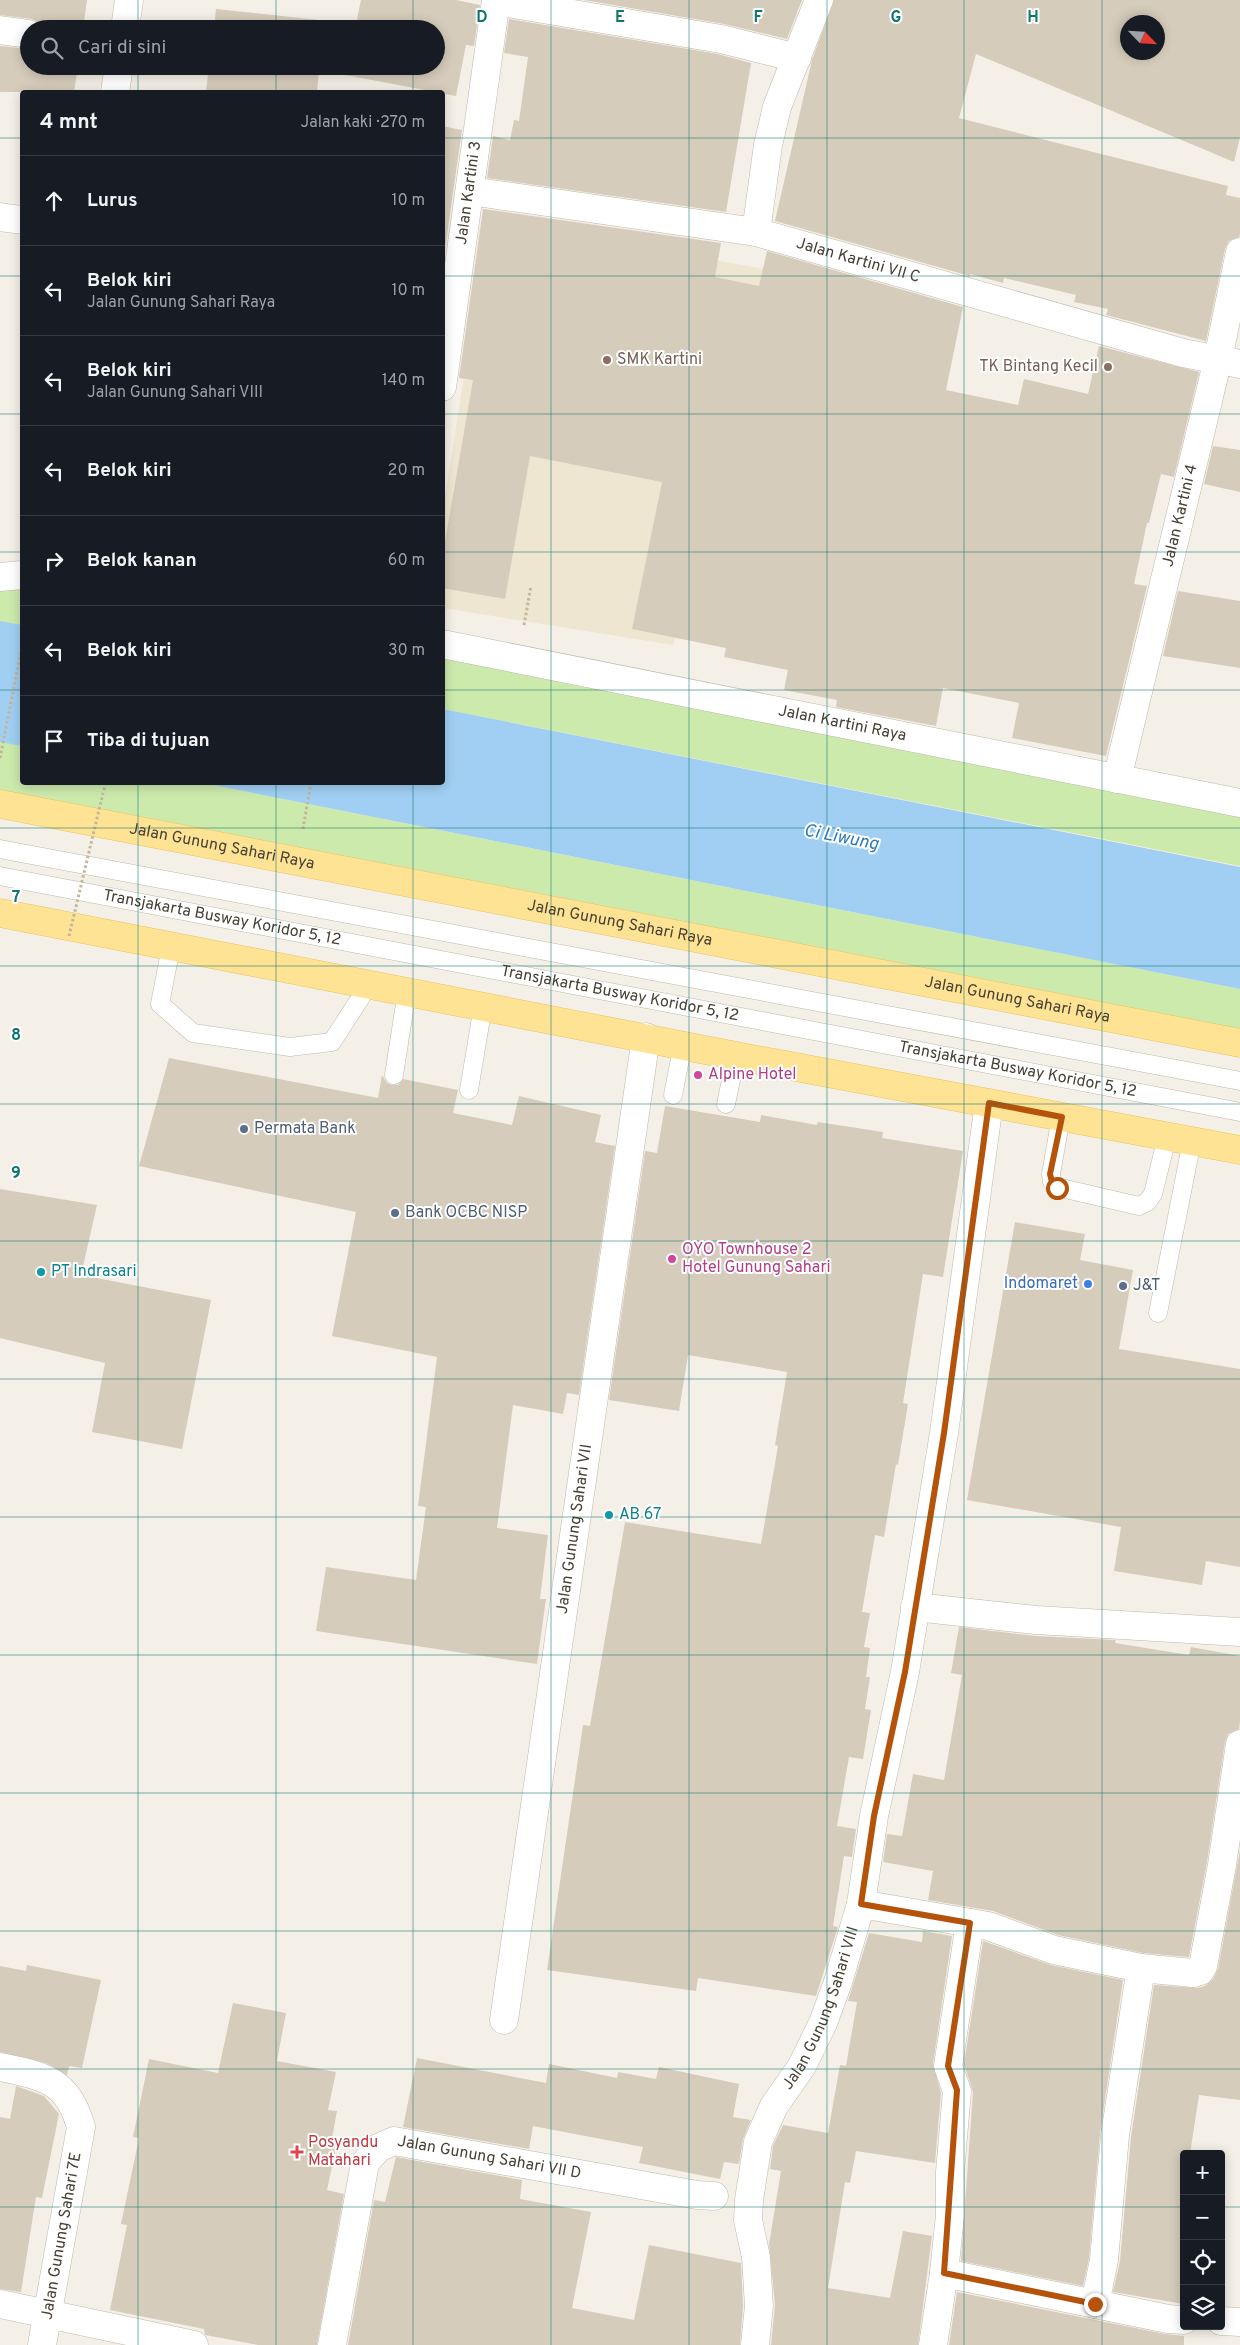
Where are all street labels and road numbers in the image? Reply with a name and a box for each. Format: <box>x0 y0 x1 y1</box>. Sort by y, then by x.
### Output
street label: Jalan Kartini 3 <box>452 140 486 246</box>
street label: Jalan Kartini VII C <box>794 234 922 288</box>
street label: Jalan Kartini 4 <box>1158 462 1202 569</box>
street label: Jalan Kartini Raya <box>776 701 908 746</box>
street label: Jalan Gunung Sahari Raya <box>128 819 316 874</box>
street label: Transjakarta Busway Koridor 5, 12 <box>101 886 343 951</box>
street label: Jalan Gunung Sahari Raya <box>525 896 714 951</box>
street label: Transjakarta Busway Koridor 5, 12 <box>499 962 740 1026</box>
street label: Jalan Gunung Sahari Raya <box>923 972 1112 1028</box>
street label: Transjakarta Busway Koridor 5, 12 <box>897 1037 1138 1102</box>
street label: Jalan Gunung Sahari VII <box>553 1443 597 1615</box>
street label: Jalan Gunung Sahari VIII <box>778 1924 864 2094</box>
street label: Jalan Gunung Sahari VII D <box>396 2132 583 2184</box>
street label: Jalan Gunung Sahari 7E <box>37 2151 87 2321</box>

